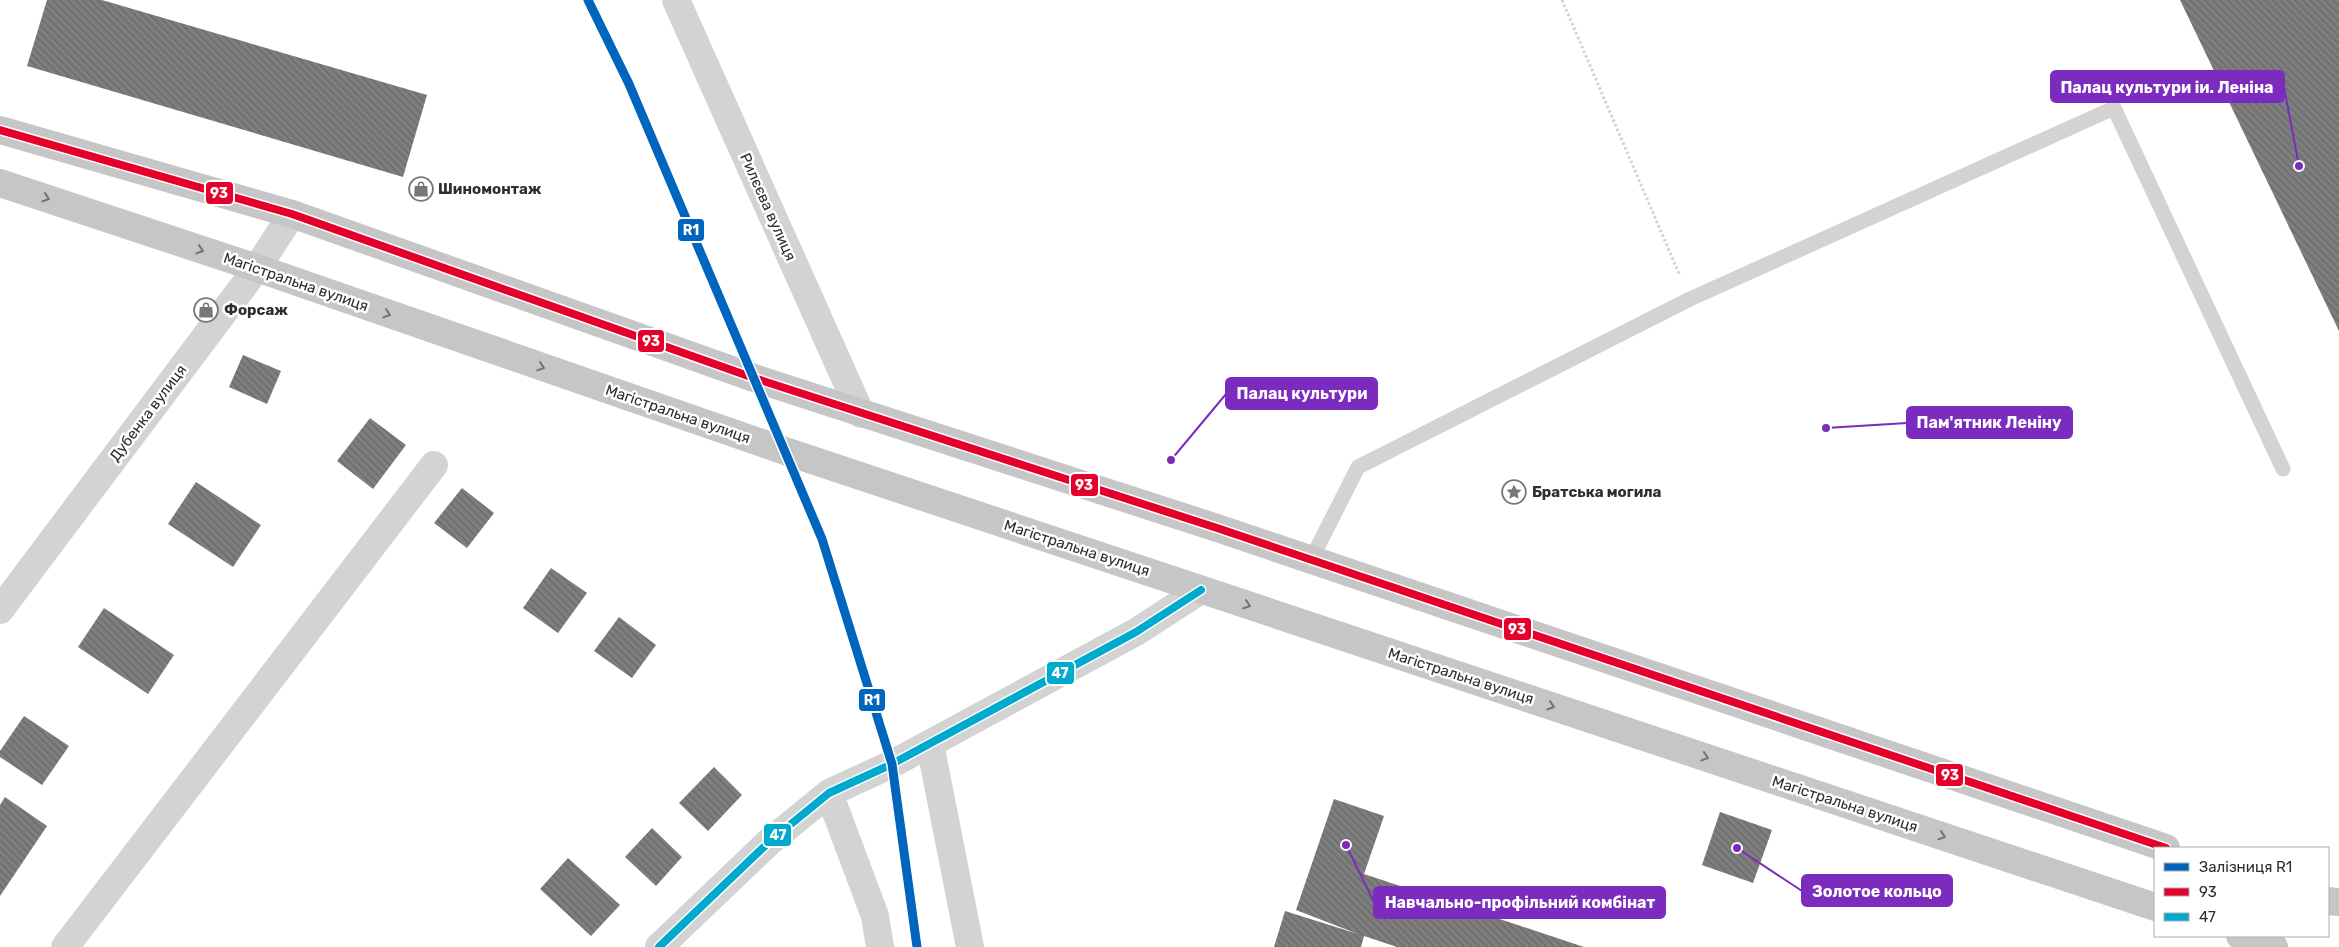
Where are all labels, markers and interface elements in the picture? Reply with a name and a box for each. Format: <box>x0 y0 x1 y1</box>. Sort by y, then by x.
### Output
callout: Палац культури іи. Леніна <box>2051 71 2284 102</box>
text: Палац культури іи. Леніна <box>2060 78 2274 97</box>
street label: Рилєєва вулиця <box>736 150 800 264</box>
shop icon: Шиномонтаж <box>408 176 434 202</box>
place label: Шиномонтаж <box>438 180 542 198</box>
line badge: 93 <box>205 181 234 205</box>
text: 93 <box>210 185 228 202</box>
one-way arrow <box>42 193 50 203</box>
line badge: R1 <box>677 218 705 242</box>
text: R1 <box>683 222 699 239</box>
one-way arrow <box>196 244 204 254</box>
street label: Магістральна вулиця <box>221 249 371 315</box>
shop icon: Форсаж <box>193 297 219 323</box>
place label: Форсаж <box>224 301 288 319</box>
one-way arrow <box>383 308 391 318</box>
line badge: 93 <box>637 329 665 353</box>
text: 93 <box>642 333 660 350</box>
street label: Дубенка вулиця <box>106 361 190 465</box>
one-way arrow <box>536 361 545 371</box>
callout: Палац культури <box>1226 378 1377 409</box>
street label: Магістральна вулиця <box>603 381 753 447</box>
text: Палац культури <box>1237 384 1367 403</box>
callout: Пам'ятник Леніну <box>1907 407 2072 438</box>
text: Пам'ятник Леніну <box>1917 413 2062 432</box>
line badge: 93 <box>1070 473 1099 497</box>
text: 93 <box>1075 477 1093 494</box>
place icon: Братська могила <box>1501 479 1527 505</box>
place label: Братська могила <box>1532 483 1662 501</box>
street label: Магістральна вулиця <box>1002 516 1152 580</box>
one-way arrow <box>1243 599 1251 609</box>
line badge: 93 <box>1503 617 1532 641</box>
text: 93 <box>1508 621 1526 638</box>
street label: Магістральна вулиця <box>1386 644 1536 708</box>
line badge: 47 <box>1046 661 1075 685</box>
text: 47 <box>1051 665 1069 682</box>
line badge: R1 <box>858 688 886 712</box>
text: R1 <box>864 692 880 709</box>
one-way arrow <box>1546 700 1555 710</box>
one-way arrow <box>1700 752 1709 762</box>
line badge: 93 <box>1935 763 1964 787</box>
text: 93 <box>1941 767 1959 784</box>
street label: Магістральна вулиця <box>1770 772 1920 836</box>
line badge: 47 <box>763 823 792 847</box>
text: 47 <box>769 827 787 844</box>
one-way arrow <box>1938 831 1946 841</box>
legend <box>2154 847 2329 937</box>
text: Залізниця R1 <box>2199 858 2292 876</box>
callout: Золотое кольцо <box>1802 875 1952 906</box>
text: Золотое кольцо <box>1812 882 1942 901</box>
text: 93 <box>2199 883 2217 901</box>
callout: Навчально-профільний комбінат <box>1374 887 1665 918</box>
text: Навчально-профільний комбінат <box>1385 893 1656 912</box>
text: 47 <box>2199 908 2216 926</box>

